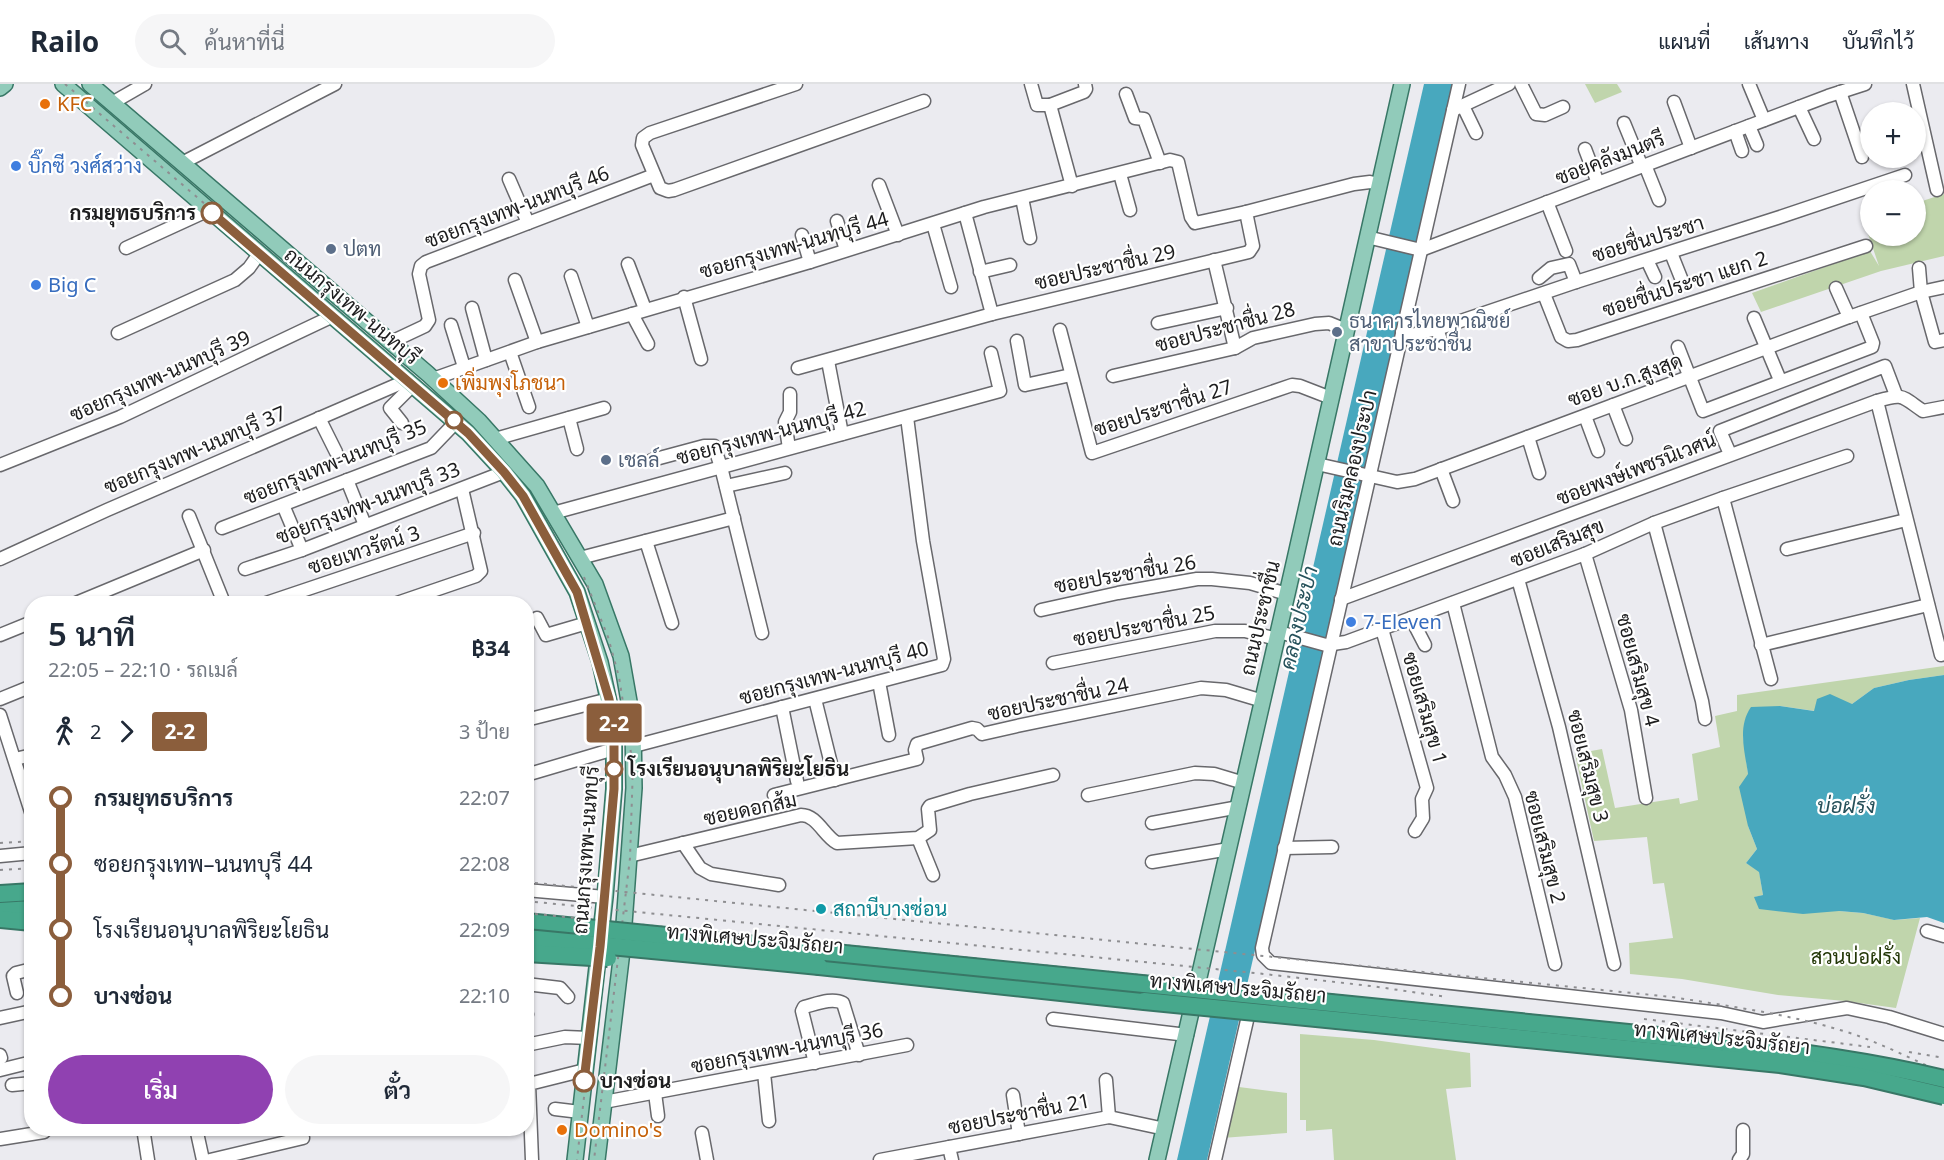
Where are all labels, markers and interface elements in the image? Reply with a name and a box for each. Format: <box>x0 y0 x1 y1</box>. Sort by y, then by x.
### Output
search box <box>135 14 555 68</box>
text: Railo <box>30 22 99 60</box>
icon: search <box>156 25 189 58</box>
text: ค้นหาที่นี่ <box>204 26 285 56</box>
text: แผนที่ <box>1658 27 1711 55</box>
text: เส้นทาง <box>1744 27 1809 55</box>
text: บันทึกไว้ <box>1842 27 1914 55</box>
place label: KFC <box>57 90 93 117</box>
marker: KFC <box>38 97 52 111</box>
map controls <box>1860 102 1926 246</box>
button: + <box>1860 102 1926 168</box>
street label: ซอยคลังมนตรี <box>1551 124 1668 191</box>
place label: บิ๊กซี วงศ์สว่าง <box>28 149 142 179</box>
marker: บิ๊กซี วงศ์สว่าง <box>9 159 23 173</box>
street label: ซอยกรุงเทพ-นนทบุรี 46 <box>421 159 613 255</box>
button: − <box>1860 180 1926 246</box>
place label: กรมยุทธบริการ <box>69 199 196 228</box>
marker: กรมยุทธบริการ <box>201 202 223 224</box>
street label: ซอยกรุงเทพ-นนทบุรี 44 <box>696 204 892 285</box>
street label: ซอยชื่นประชา <box>1588 206 1707 268</box>
street label: ซอยประชาชื่น 29 <box>1031 234 1178 296</box>
place label: ปตท <box>343 235 381 262</box>
street label: ถนนกรุงเทพ-นนทบุรี <box>278 241 426 371</box>
street label: ซอยชื่นประชา แยก 2 <box>1598 241 1771 323</box>
marker: ปตท <box>324 242 338 256</box>
place label: Big C <box>48 271 97 298</box>
marker: Big C <box>29 278 43 292</box>
street label: ซอยประชาชื่น 28 <box>1151 292 1298 358</box>
place label: ธนาคารไทยพาณิชย์ สาขาประชาชื่น <box>1349 307 1510 357</box>
street label: ซอยกรุงเทพ-นนทบุรี 39 <box>65 324 255 428</box>
marker: ธนาคารไทยพาณิชย์ สาขาประชาชื่น <box>1330 325 1344 339</box>
street label: ซอย บ.ก.สูงสุด <box>1564 346 1686 415</box>
place label: เพิ่มพุงโภชนา <box>455 367 566 397</box>
street label: ซอยประชาชื่น 27 <box>1089 370 1235 443</box>
marker: เพิ่มพุงโภชนา <box>436 376 450 390</box>
street label: ถนนริมคลองประปา <box>1320 387 1383 549</box>
street label: ซอยกรุงเทพ-นนทบุรี 42 <box>673 394 869 472</box>
street label: ซอยกรุงเทพ-นนทบุรี 37 <box>100 399 290 501</box>
unlabelled marker <box>445 411 463 429</box>
street label: ซอยกรุงเทพ-นนทบุรี 35 <box>239 412 431 512</box>
street label: ซอยพงษ์เพชรนิเวศน์ <box>1552 426 1719 511</box>
place label: เชลล์ <box>618 446 660 473</box>
marker: เชลล์ <box>599 453 613 467</box>
street label: ซอยกรุงเทพ-นนทบุรี 33 <box>272 455 464 551</box>
street label: ซอยเสริมสุข <box>1506 512 1608 574</box>
street label: ซอยเทวรัตน์ 3 <box>304 519 423 580</box>
street label: ซอยประชาชื่น 26 <box>1051 545 1198 599</box>
street label: ถนนประชาชื่น <box>1230 557 1286 678</box>
water label: คลองประปา <box>1272 563 1324 672</box>
street label: ซอยประชาชื่น 25 <box>1070 596 1217 652</box>
place label: 7-Eleven <box>1363 608 1442 635</box>
text: 5 นาที <box>48 611 135 656</box>
street label: ซอยเสริมสุข 4 <box>1610 611 1667 730</box>
marker: 7-Eleven <box>1344 615 1358 629</box>
text: ฿34 <box>472 632 510 662</box>
street label: ซอยกรุงเทพ-นนทบุรี 40 <box>736 634 932 712</box>
street label: ซอยเสริมสุข 1 <box>1396 649 1454 767</box>
text: 22:05 – 22:10 · รถเมล์ <box>48 656 238 683</box>
street label: ซอยประชาชื่น 24 <box>984 667 1132 727</box>
line badge: 2-2 <box>580 704 648 742</box>
street label: ซอยเสริมสุข 3 <box>1560 707 1616 825</box>
text: 2-2 <box>599 709 629 737</box>
icon: walk <box>48 715 81 748</box>
icon: forward <box>110 715 143 748</box>
text: 2-2 <box>164 717 195 745</box>
text: 2 <box>90 718 101 745</box>
text: 3 ป้าย <box>459 718 510 745</box>
place label: โรงเรียนอนุบาลพิริยะโยธิน <box>627 755 849 784</box>
marker: โรงเรียนอนุบาลพิริยะโยธิน <box>605 760 623 778</box>
street label: ถนนกรุงเทพ-นนทบุรี <box>566 765 606 935</box>
text: กรมยุทธบริการ <box>94 782 233 812</box>
text: 22:07 <box>459 784 510 811</box>
street label: ซอยดอกส้ม <box>701 785 799 832</box>
water label: บ่อฝรั่ง <box>1817 787 1875 819</box>
street label: ซอยเสริมสุข 2 <box>1517 788 1573 906</box>
text: ซอยกรุงเทพ–นนทบุรี 44 <box>94 848 313 878</box>
text: 22:08 <box>459 850 510 877</box>
place label: สถานีบางซ่อน <box>833 895 947 922</box>
marker: สถานีบางซ่อน <box>814 902 828 916</box>
text: โรงเรียนอนุบาลพิริยะโยธิน <box>94 914 329 944</box>
text: 22:09 <box>459 916 510 943</box>
street label: ทางพิเศษประจิมรัถยา <box>666 917 845 960</box>
park label: สวนบ่อฝรั่ง <box>1811 941 1901 970</box>
street label: ทางพิเศษประจิมรัถยา <box>1149 966 1328 1009</box>
text: บางซ่อน <box>94 980 172 1010</box>
text: 22:10 <box>459 982 510 1009</box>
street label: ทางพิเศษประจิมรัถยา <box>1632 1015 1812 1060</box>
street label: ซอยกรุงเทพ-นนทบุรี 36 <box>688 1016 886 1080</box>
button: เริ่ม <box>48 1055 273 1124</box>
button: ตั๋ว <box>285 1055 510 1124</box>
place label: บางซ่อน <box>600 1067 671 1094</box>
marker: บางซ่อน <box>573 1070 595 1092</box>
street label: ซอยประชาชื่น 21 <box>945 1084 1092 1140</box>
place label: Domino's <box>574 1116 662 1143</box>
marker: Domino's <box>555 1123 569 1137</box>

